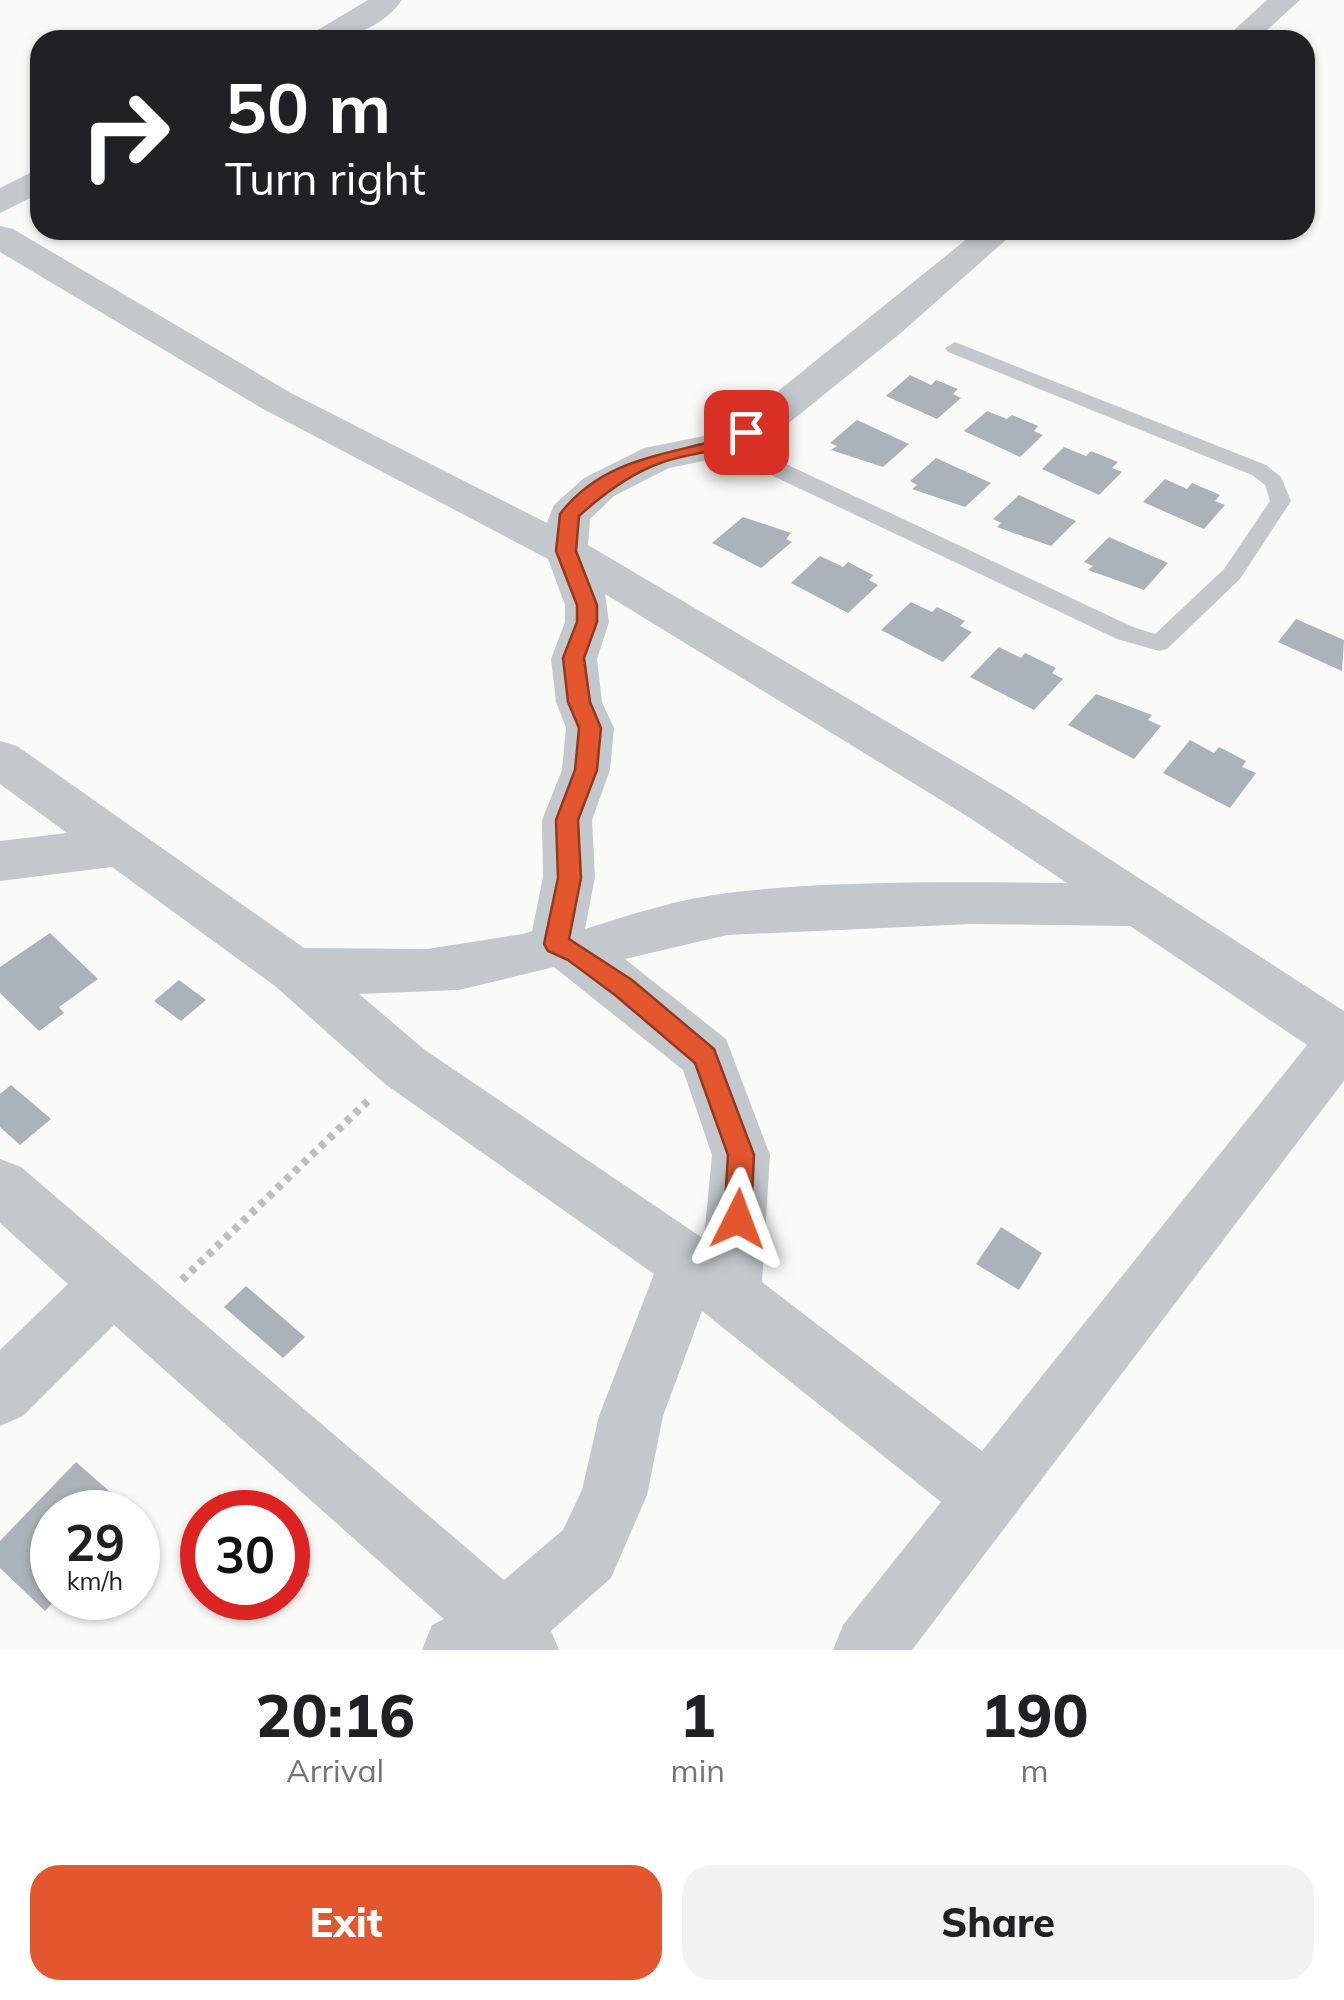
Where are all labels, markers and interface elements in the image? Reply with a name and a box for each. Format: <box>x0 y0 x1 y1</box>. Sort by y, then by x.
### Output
text: 50 m <box>225 63 391 151</box>
icon: right <box>60 70 190 200</box>
text: Turn right <box>225 150 426 206</box>
pin <box>704 390 789 475</box>
icon: arrive <box>719 405 774 460</box>
position arrow <box>686 1167 790 1271</box>
speed limit sign: 30 <box>180 1490 310 1620</box>
text: 29 <box>65 1511 125 1574</box>
text: km/h <box>67 1565 123 1596</box>
text: 20:16 <box>255 1677 415 1752</box>
text: 1 <box>680 1677 716 1752</box>
text: 190 <box>980 1677 1088 1752</box>
text: Arrival <box>286 1750 384 1790</box>
text: min <box>671 1750 725 1790</box>
text: m <box>1020 1750 1049 1790</box>
button: Exit <box>30 1865 662 1980</box>
button: Share <box>682 1865 1314 1980</box>

